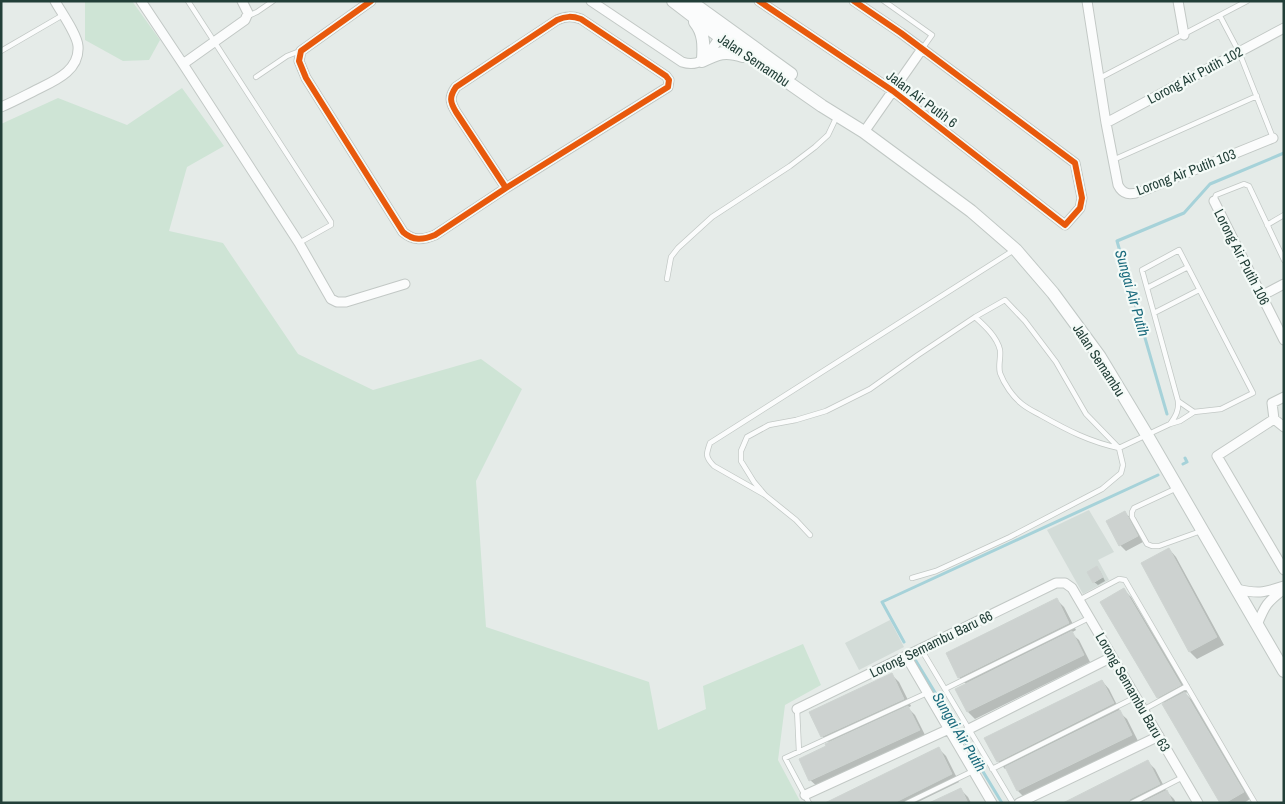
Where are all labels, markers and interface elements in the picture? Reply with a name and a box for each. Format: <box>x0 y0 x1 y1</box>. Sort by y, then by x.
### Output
street label: Jalan Semambu <box>715 29 793 91</box>
street label: Lorong Air Putih 102 <box>1144 42 1246 108</box>
street label: Jalan Air Putih 6 <box>883 66 961 132</box>
street label: Lorong Air Putih 103 <box>1134 145 1238 199</box>
street label: Lorong Air Putih 106 <box>1210 206 1274 308</box>
water label: Sungai Air Putih <box>1110 247 1155 339</box>
street label: Jalan Semambu <box>1069 320 1129 400</box>
street label: Lorong Semambu Baru 66 <box>867 606 995 682</box>
street label: Lorong Semambu Baru 63 <box>1092 629 1174 755</box>
water label: Sungai Air Putih <box>927 688 992 776</box>

